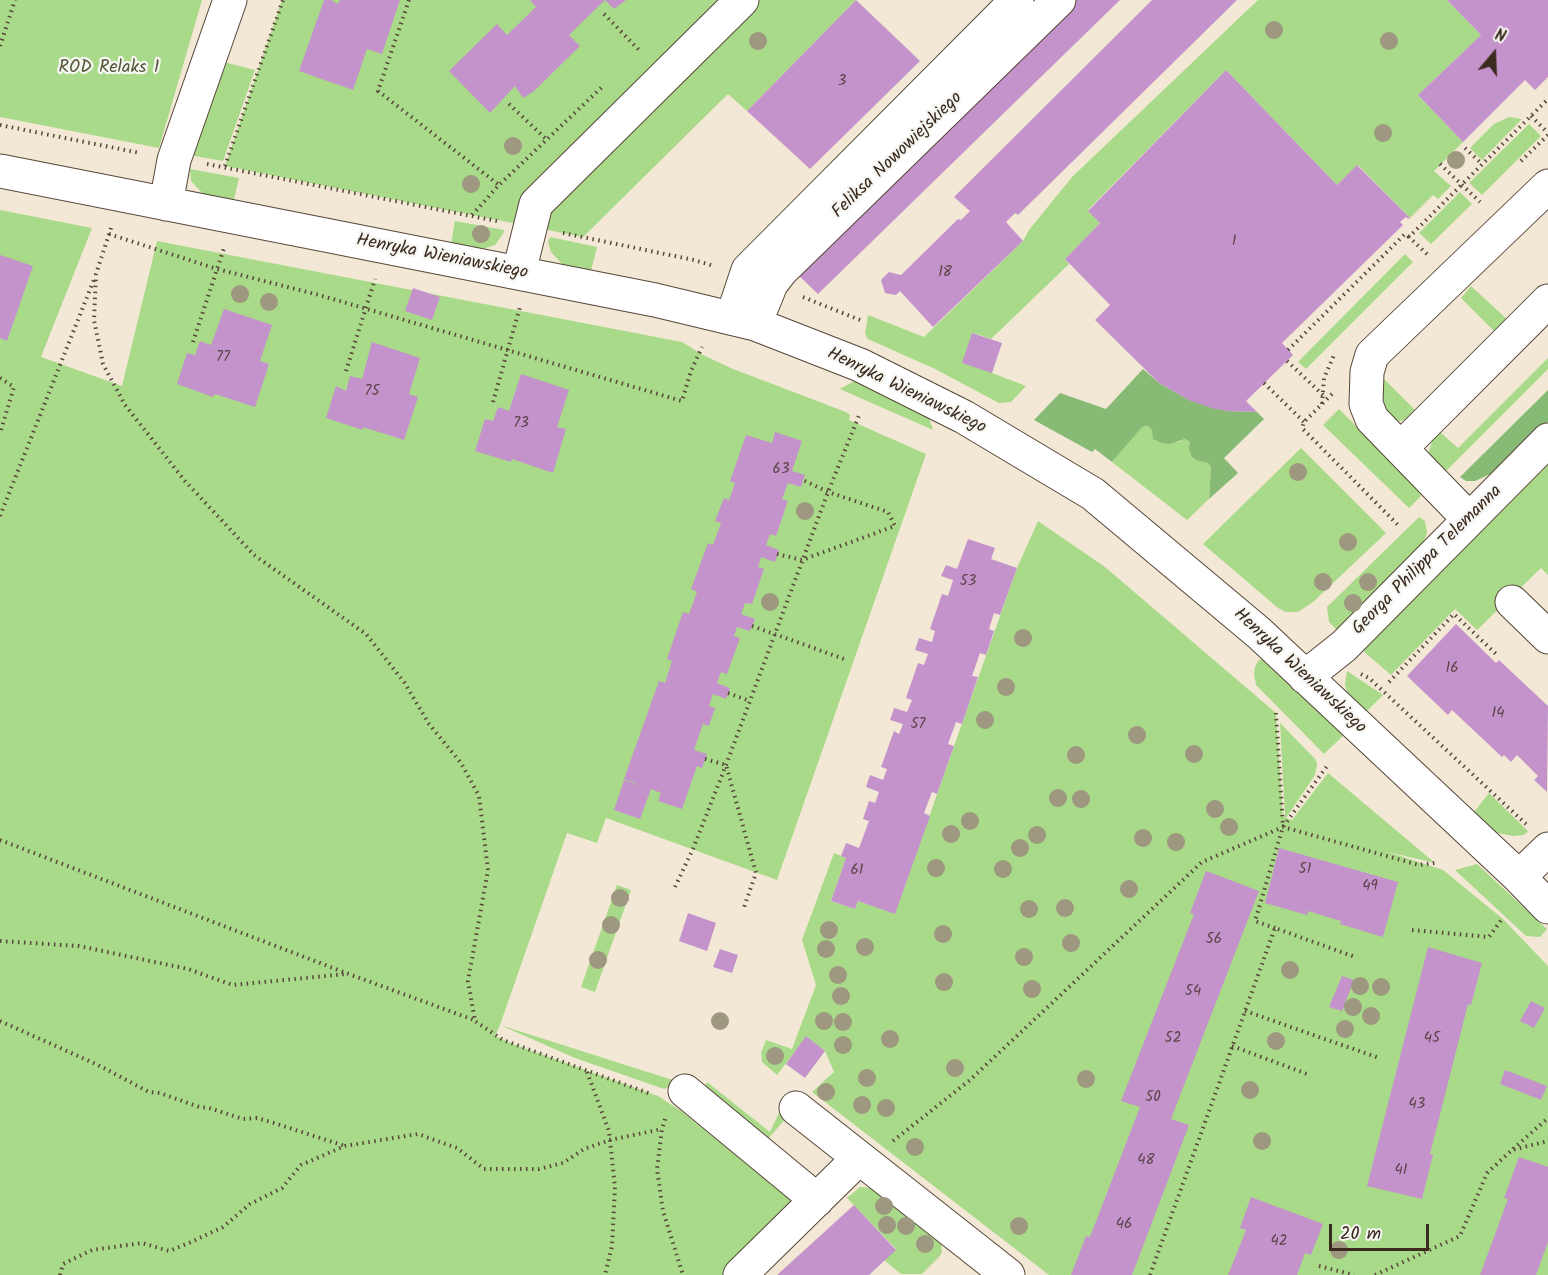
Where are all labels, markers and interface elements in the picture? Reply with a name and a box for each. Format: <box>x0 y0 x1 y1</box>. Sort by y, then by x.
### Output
text: N <box>1491 23 1509 50</box>
north arrow <box>1464 24 1524 84</box>
park label: ROD Relaks 1 <box>59 58 159 80</box>
house number: 3 <box>838 73 846 91</box>
street label: Feliksa Nowowiejskiego <box>828 88 968 224</box>
street label: Henryka Wieniawskiego <box>354 231 530 285</box>
house number: 1 <box>1232 233 1236 251</box>
house number: 18 <box>938 264 952 282</box>
street label: Henryka Wieniawskiego <box>823 344 989 440</box>
house number: 77 <box>216 349 230 367</box>
house number: 75 <box>365 383 379 401</box>
house number: 73 <box>513 415 529 433</box>
house number: 63 <box>773 461 789 479</box>
street label: Georga Philippa Telemanna <box>1348 481 1508 641</box>
house number: 53 <box>960 573 976 591</box>
street label: Henryka Wieniawskiego <box>1228 605 1370 739</box>
house number: 16 <box>1445 660 1459 678</box>
house number: 14 <box>1492 705 1504 723</box>
house number: 57 <box>911 716 925 734</box>
house number: 51 <box>1299 861 1311 879</box>
house number: 61 <box>850 862 864 880</box>
house number: 49 <box>1362 878 1378 896</box>
house number: 56 <box>1206 931 1222 949</box>
house number: 54 <box>1185 983 1201 1001</box>
house number: 52 <box>1165 1030 1181 1048</box>
house number: 45 <box>1424 1030 1440 1048</box>
house number: 50 <box>1145 1089 1161 1107</box>
house number: 43 <box>1409 1096 1425 1114</box>
house number: 48 <box>1137 1152 1155 1170</box>
house number: 41 <box>1395 1162 1407 1180</box>
scale bar <box>1332 1212 1432 1250</box>
house number: 46 <box>1116 1216 1132 1234</box>
text: 20 m <box>1340 1220 1381 1249</box>
house number: 42 <box>1271 1233 1287 1251</box>

